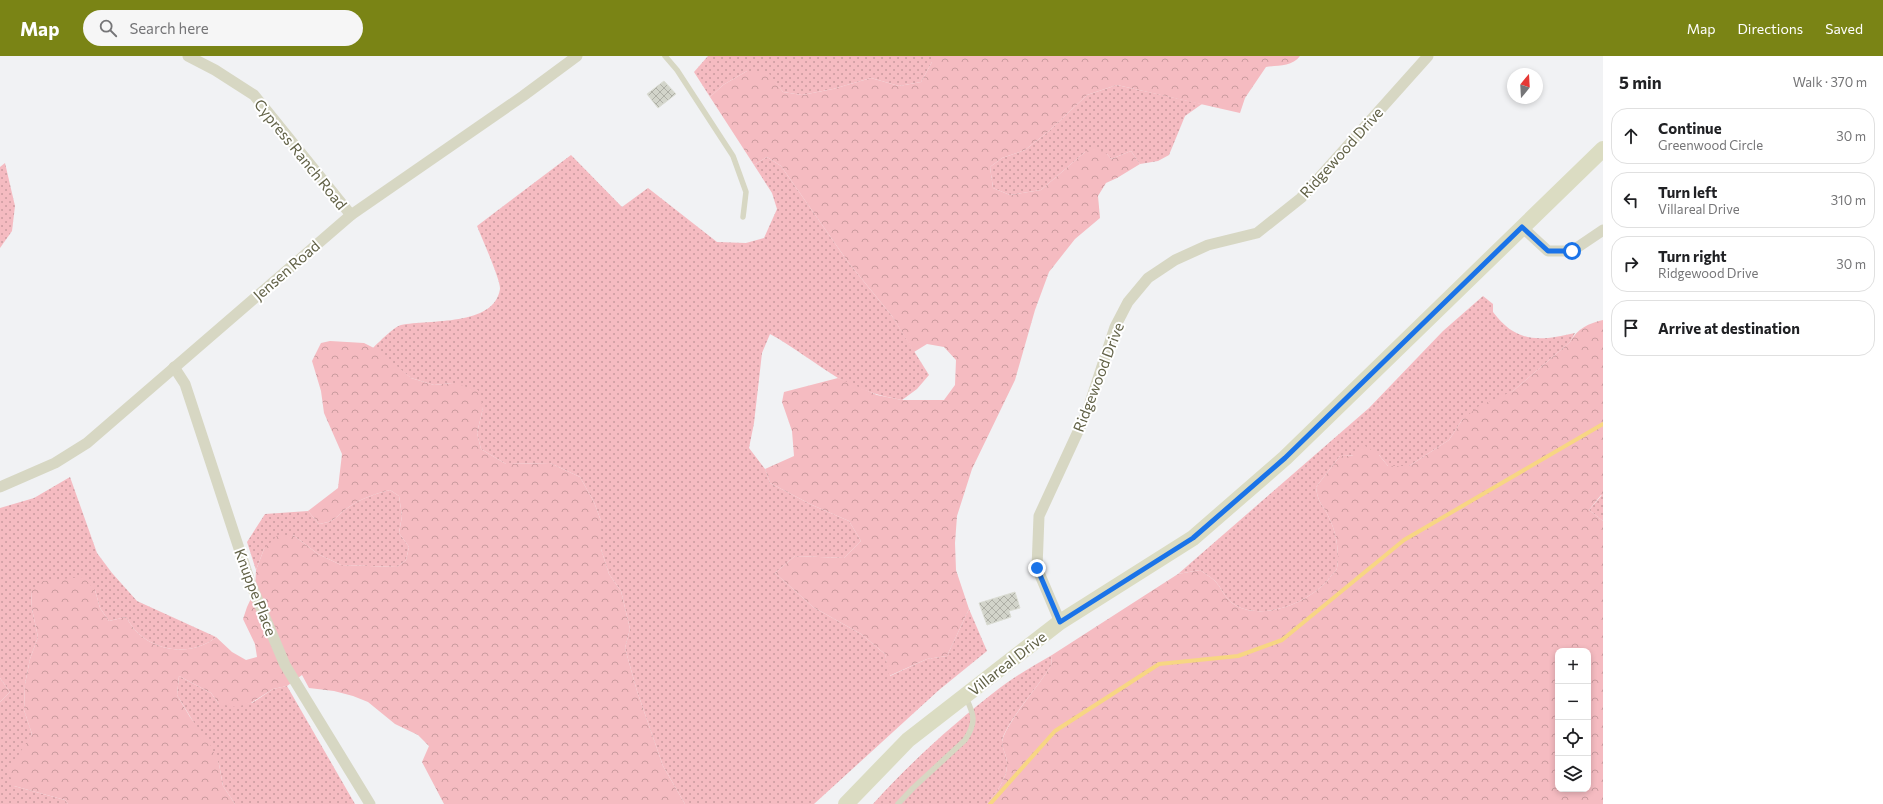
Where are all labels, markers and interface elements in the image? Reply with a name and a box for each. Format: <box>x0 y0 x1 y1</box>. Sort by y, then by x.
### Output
search box <box>83 10 363 46</box>
text: Map <box>20 17 59 40</box>
icon: search <box>97 17 119 39</box>
text: Search here <box>129 19 209 37</box>
text: Map <box>1687 20 1716 37</box>
text: Directions <box>1738 20 1803 37</box>
text: Saved <box>1825 20 1863 37</box>
north arrow <box>1507 68 1543 104</box>
text: 5 min <box>1619 72 1662 93</box>
text: Walk · 370 m <box>1793 74 1867 90</box>
street label: Cypress Ranch Road <box>251 95 351 213</box>
street label: Ridgewood Drive <box>1296 103 1386 201</box>
text: Continue <box>1658 119 1722 137</box>
icon: ahead <box>1620 125 1642 147</box>
text: 30 m <box>1836 128 1866 144</box>
text: Greenwood Circle <box>1658 137 1763 153</box>
text: Turn left <box>1658 183 1717 201</box>
icon: left <box>1620 189 1642 211</box>
text: 310 m <box>1831 192 1866 208</box>
text: Villareal Drive <box>1658 201 1740 217</box>
street label: Jensen Road <box>249 236 323 304</box>
route start <box>1563 242 1581 260</box>
text: Turn right <box>1658 247 1727 265</box>
icon: right <box>1620 253 1642 275</box>
text: 30 m <box>1836 256 1866 272</box>
text: Ridgewood Drive <box>1658 265 1758 281</box>
icon: arrive <box>1620 317 1642 339</box>
text: Arrive at destination <box>1658 319 1800 337</box>
street label: Ridgewood Drive <box>1069 320 1127 434</box>
street label: Knuppe Place <box>231 546 281 638</box>
route end <box>1028 559 1046 577</box>
street label: Villareal Drive <box>964 627 1050 699</box>
map controls <box>1555 648 1591 792</box>
button: + <box>1555 648 1591 684</box>
button: − <box>1555 684 1591 720</box>
button: locate <box>1555 720 1591 756</box>
button: layers <box>1555 756 1591 792</box>

